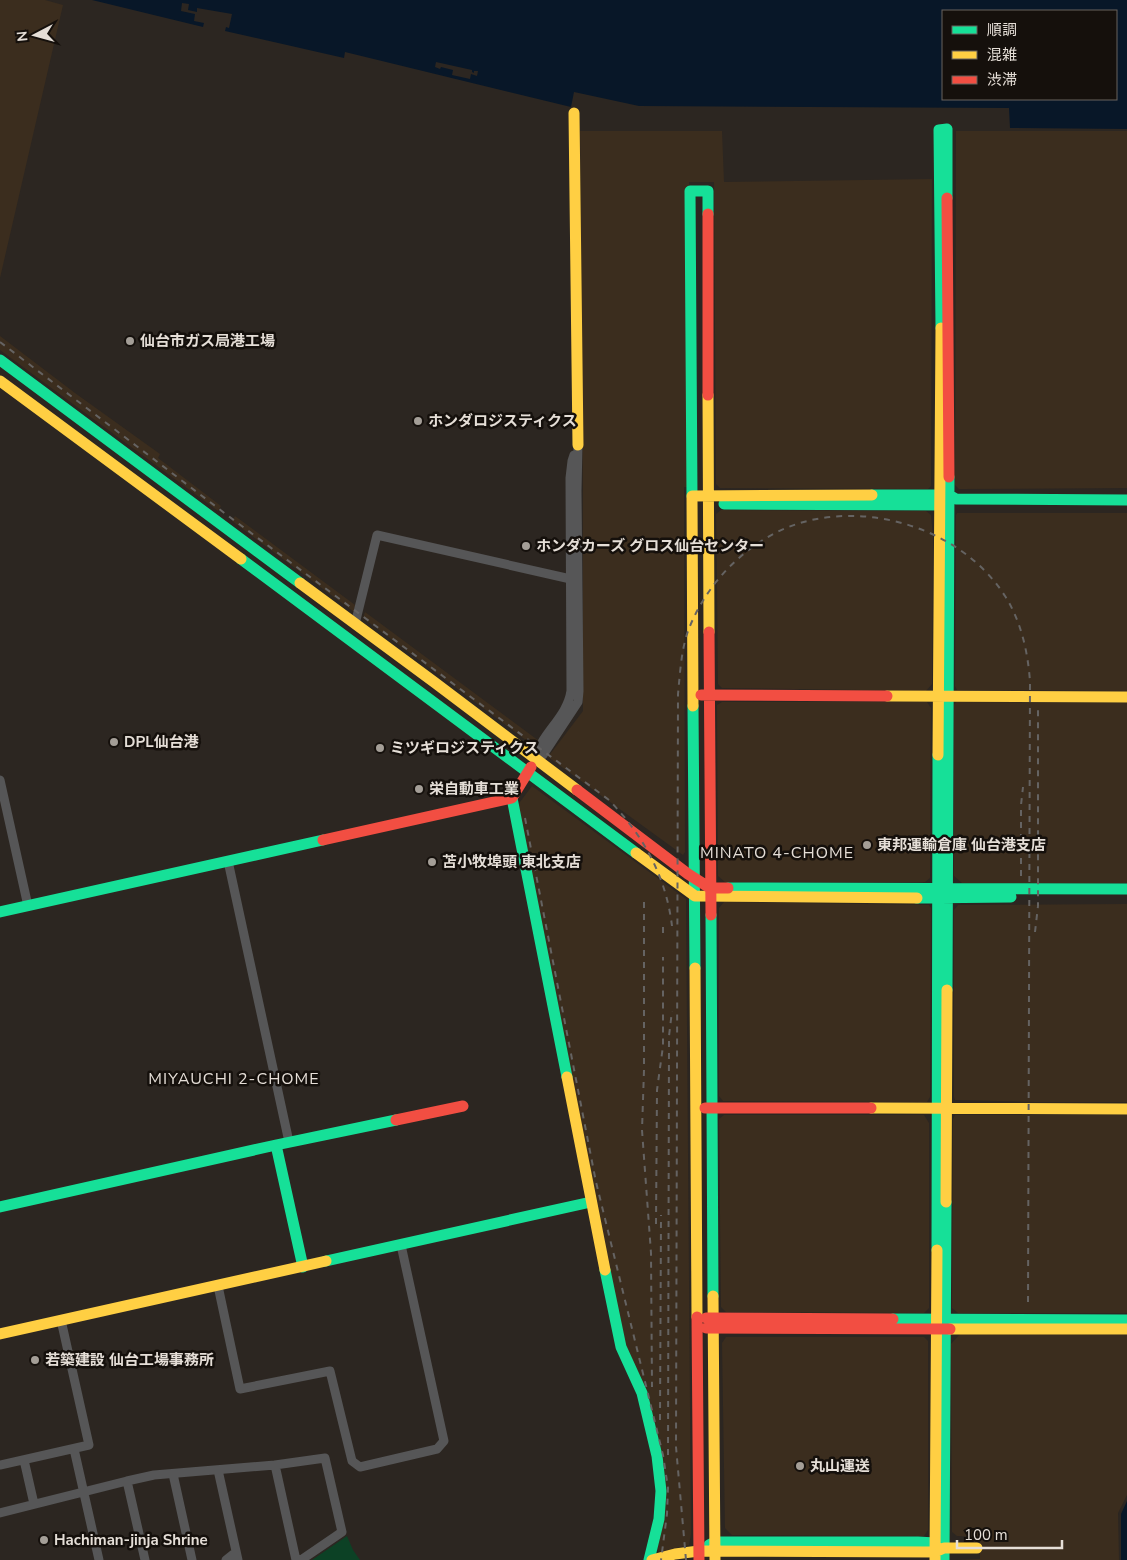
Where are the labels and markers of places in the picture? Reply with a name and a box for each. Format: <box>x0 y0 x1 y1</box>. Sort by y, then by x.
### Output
place label: 仙台市ガス局港工場 <box>140 331 275 351</box>
marker: 仙台市ガス局港工場 <box>124 335 136 347</box>
place label: ホンダロジスティクス <box>428 411 577 431</box>
marker: ホンダロジスティクス <box>412 415 424 427</box>
place label: ホンダカーズ グロス仙台センター <box>536 536 764 556</box>
marker: ホンダカーズ グロス仙台センター <box>520 540 532 552</box>
place label: DPL仙台港 <box>124 732 199 752</box>
marker: DPL仙台港 <box>108 736 120 748</box>
place label: ミツギロジスティクス <box>390 738 539 758</box>
marker: ミツギロジスティクス <box>374 742 386 754</box>
place label: 栄自動車工業 <box>429 779 519 799</box>
marker: 栄自動車工業 <box>413 783 425 795</box>
place label: 東邦運輸倉庫 仙台港支店 <box>877 835 1046 855</box>
marker: 東邦運輸倉庫 仙台港支店 <box>861 839 873 851</box>
place label: 苫小牧埠頭 東北支店 <box>442 852 581 872</box>
marker: 苫小牧埠頭 東北支店 <box>426 856 438 868</box>
place label: 若築建設 仙台工場事務所 <box>45 1350 214 1370</box>
marker: 若築建設 仙台工場事務所 <box>29 1354 41 1366</box>
place label: 丸山運送 <box>810 1456 870 1476</box>
marker: 丸山運送 <box>794 1460 806 1472</box>
place label: Hachiman-jinja Shrine <box>54 1530 208 1550</box>
marker: Hachiman-jinja Shrine <box>38 1534 50 1546</box>

